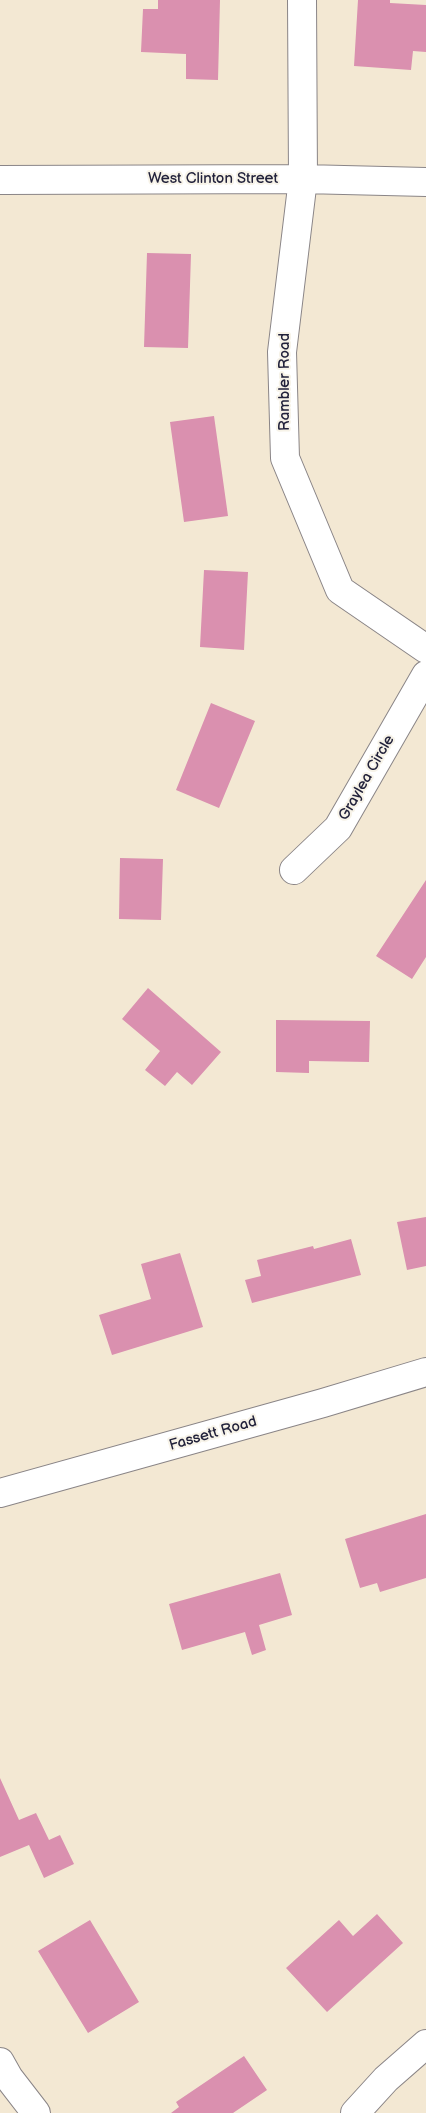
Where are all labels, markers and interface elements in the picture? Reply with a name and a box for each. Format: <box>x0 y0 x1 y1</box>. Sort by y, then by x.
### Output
street label: West Clinton Street <box>148 170 278 188</box>
street label: Rambler Road <box>276 333 294 431</box>
street label: Graylea Circle <box>335 732 399 824</box>
street label: Fassett Road <box>167 1413 259 1455</box>

